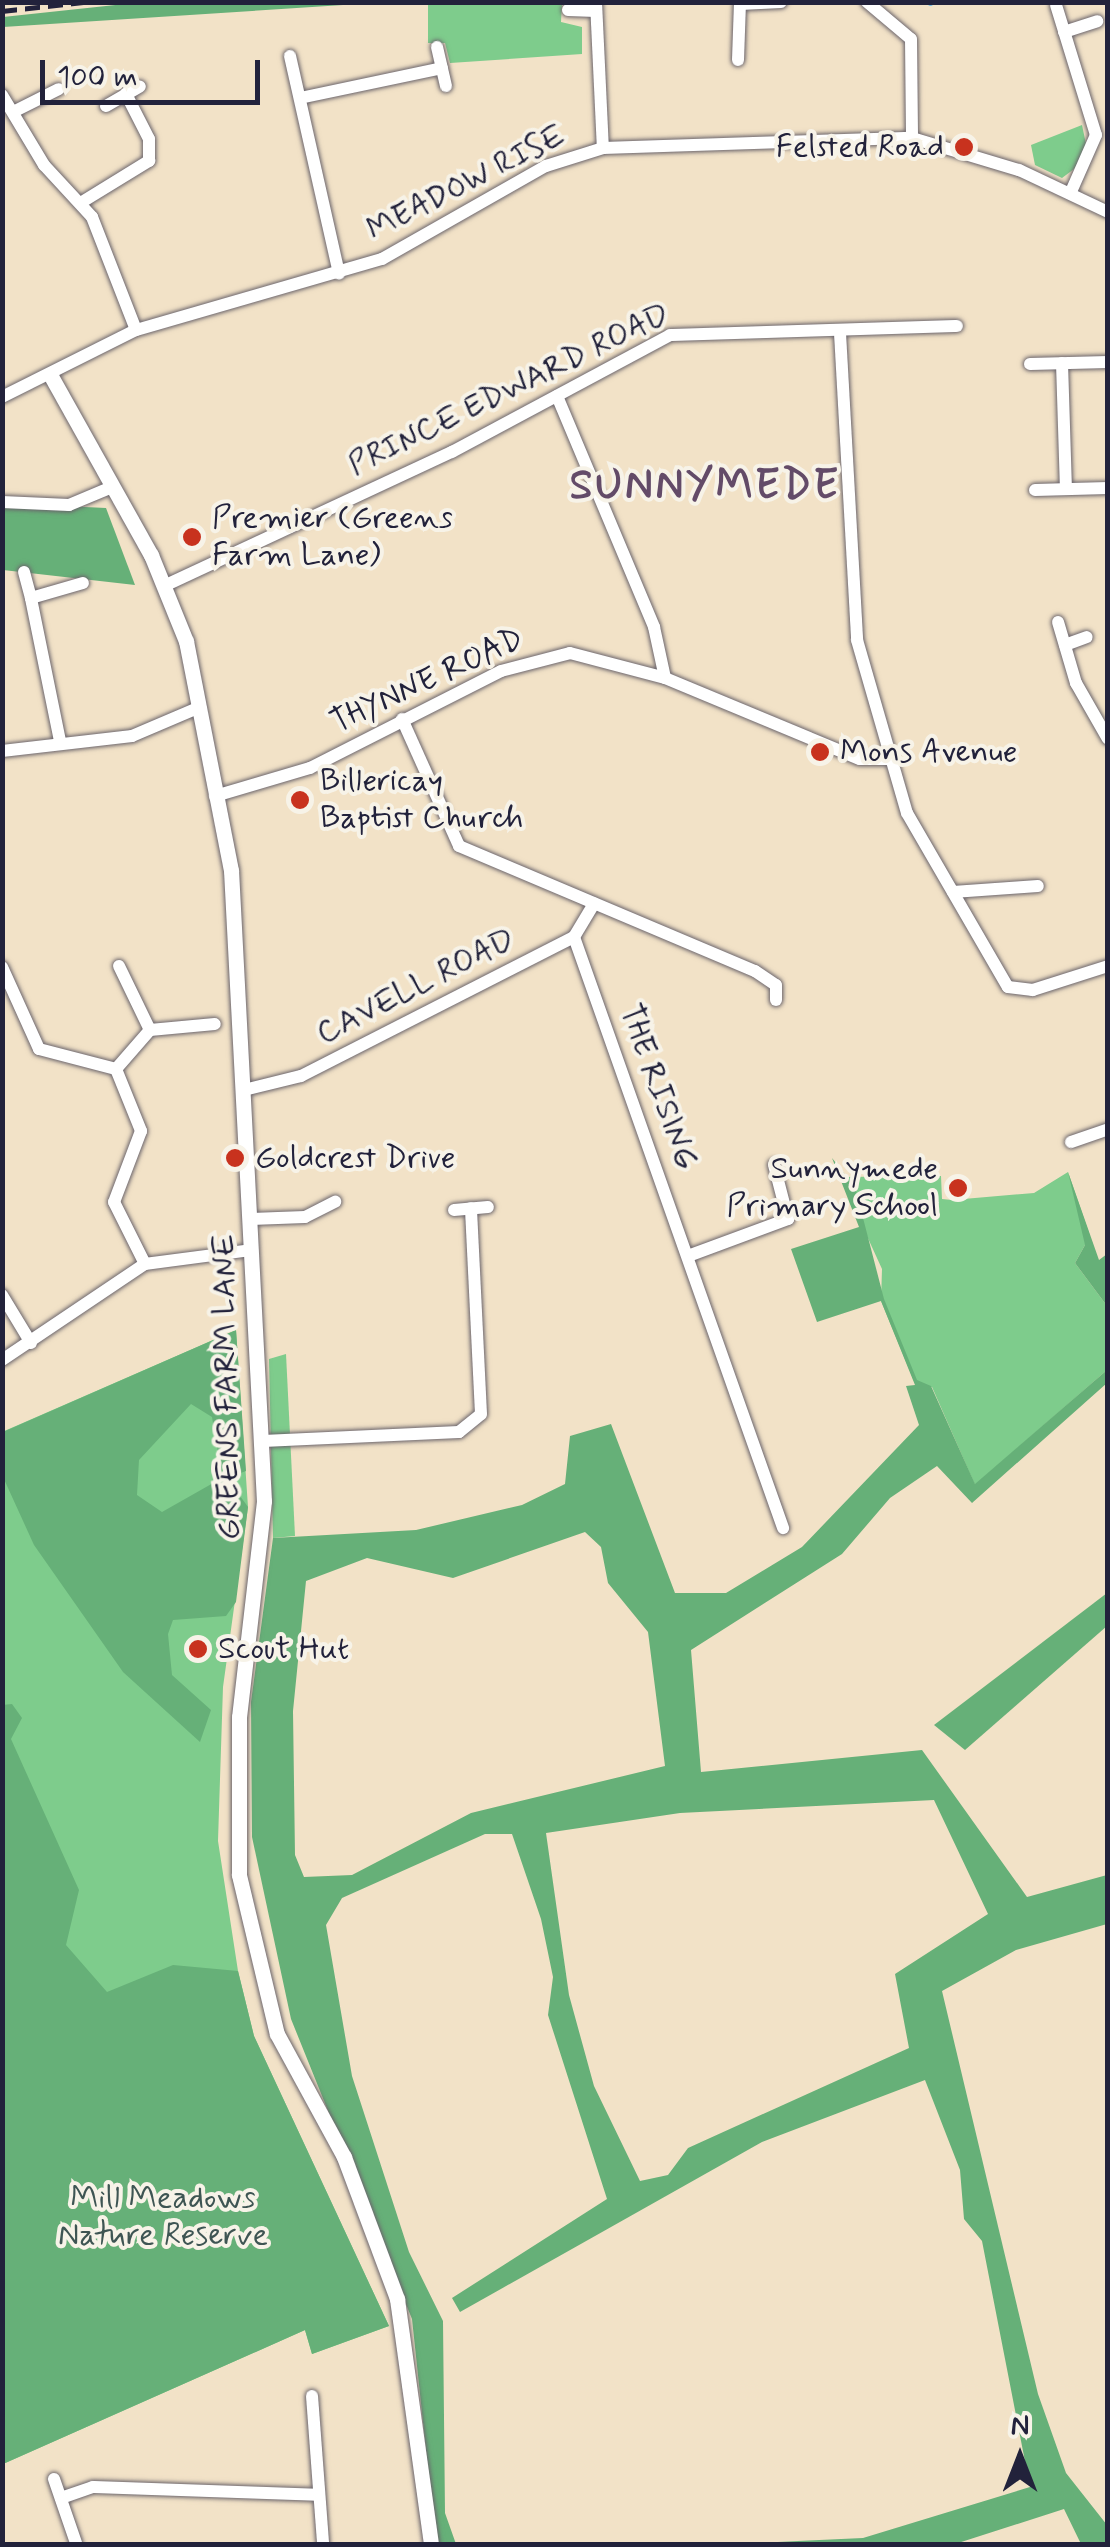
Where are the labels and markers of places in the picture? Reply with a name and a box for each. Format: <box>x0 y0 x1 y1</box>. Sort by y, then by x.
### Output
place label: Felsted Road <box>779 128 944 166</box>
marker: Felsted Road <box>953 136 975 158</box>
place label: Premier (Greens Farm Lane) <box>212 500 453 575</box>
marker: Premier (Greens Farm Lane) <box>181 526 203 548</box>
place label: Mons Avenue <box>840 733 1021 771</box>
marker: Mons Avenue <box>809 741 831 763</box>
place label: Billericay Baptist Church <box>320 763 523 838</box>
marker: Billericay Baptist Church <box>289 789 311 811</box>
place label: Goldcrest Drive <box>255 1139 455 1177</box>
marker: Goldcrest Drive <box>224 1147 246 1169</box>
place label: Sunnymede Primary School <box>727 1151 938 1226</box>
marker: Sunnymede Primary School <box>947 1177 969 1199</box>
place label: Scout Hut <box>218 1630 346 1668</box>
marker: Scout Hut <box>187 1638 209 1660</box>

